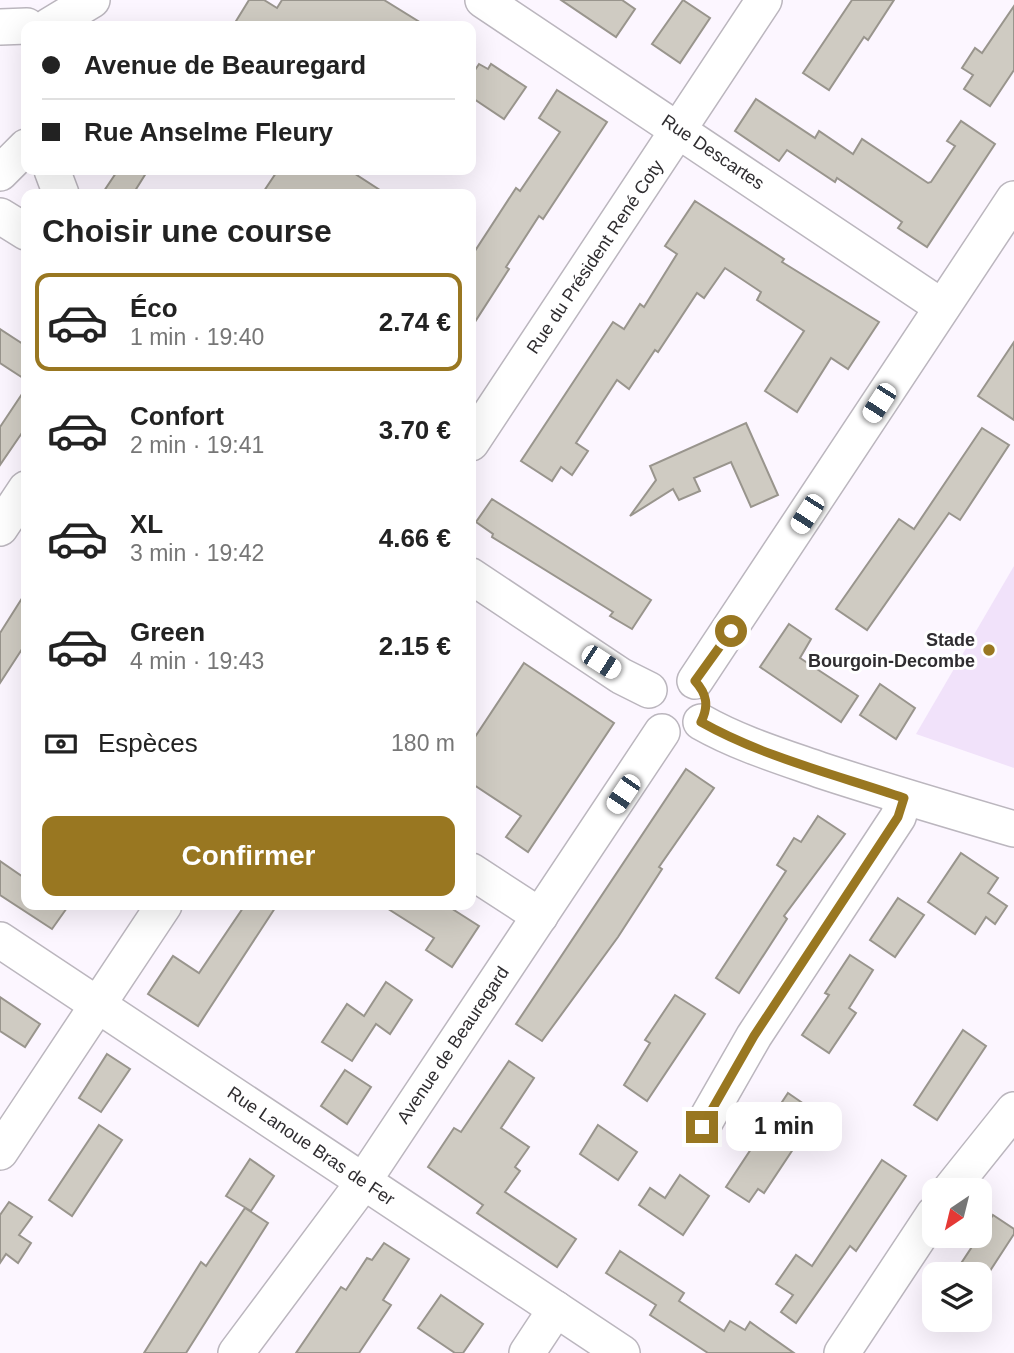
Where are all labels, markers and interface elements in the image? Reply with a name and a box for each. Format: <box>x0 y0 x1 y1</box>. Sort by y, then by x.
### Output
text: Avenue de Beauregard <box>84 50 366 80</box>
street label: Rue Descartes <box>658 110 768 194</box>
text: Rue Anselme Fleury <box>84 117 333 147</box>
street label: Rue du Président René Coty <box>523 156 667 358</box>
text: Choisir une course <box>42 213 332 249</box>
icon: car <box>46 291 109 354</box>
text: Éco <box>130 293 178 323</box>
text: 2.74 € <box>379 307 451 337</box>
text: 1 min · 19:40 <box>130 324 264 350</box>
car <box>859 380 900 426</box>
icon: car <box>46 399 109 462</box>
text: Confort <box>130 401 224 431</box>
text: 3.70 € <box>379 415 451 445</box>
text: 2 min · 19:41 <box>130 432 264 458</box>
car <box>787 491 828 537</box>
icon: car <box>46 507 109 570</box>
text: XL <box>130 509 163 539</box>
text: 4.66 € <box>379 523 451 553</box>
text: 3 min · 19:42 <box>130 540 264 566</box>
icon: car <box>46 615 109 678</box>
route start <box>715 615 747 647</box>
text: Green <box>130 617 205 647</box>
place label: Stade Bourgoin-Decombe <box>808 630 975 671</box>
text: 2.15 € <box>379 631 451 661</box>
car <box>578 642 625 682</box>
marker: Stade Bourgoin-Decombe <box>981 642 997 658</box>
text: 4 min · 19:43 <box>130 648 264 674</box>
icon: cash <box>42 725 80 763</box>
text: Espèces <box>98 728 198 758</box>
text: 180 m <box>391 730 455 756</box>
car <box>603 771 644 817</box>
button: Confirmer <box>42 816 455 896</box>
street label: Avenue de Beauregard <box>393 963 513 1127</box>
street label: Rue Lanoue Bras de Fer <box>224 1083 398 1209</box>
callout: 1 min <box>726 1102 842 1152</box>
route end <box>686 1111 718 1143</box>
text: 1 min <box>754 1113 814 1139</box>
north arrow <box>922 1178 992 1248</box>
map controls <box>922 1178 992 1332</box>
button: layers <box>922 1262 992 1332</box>

